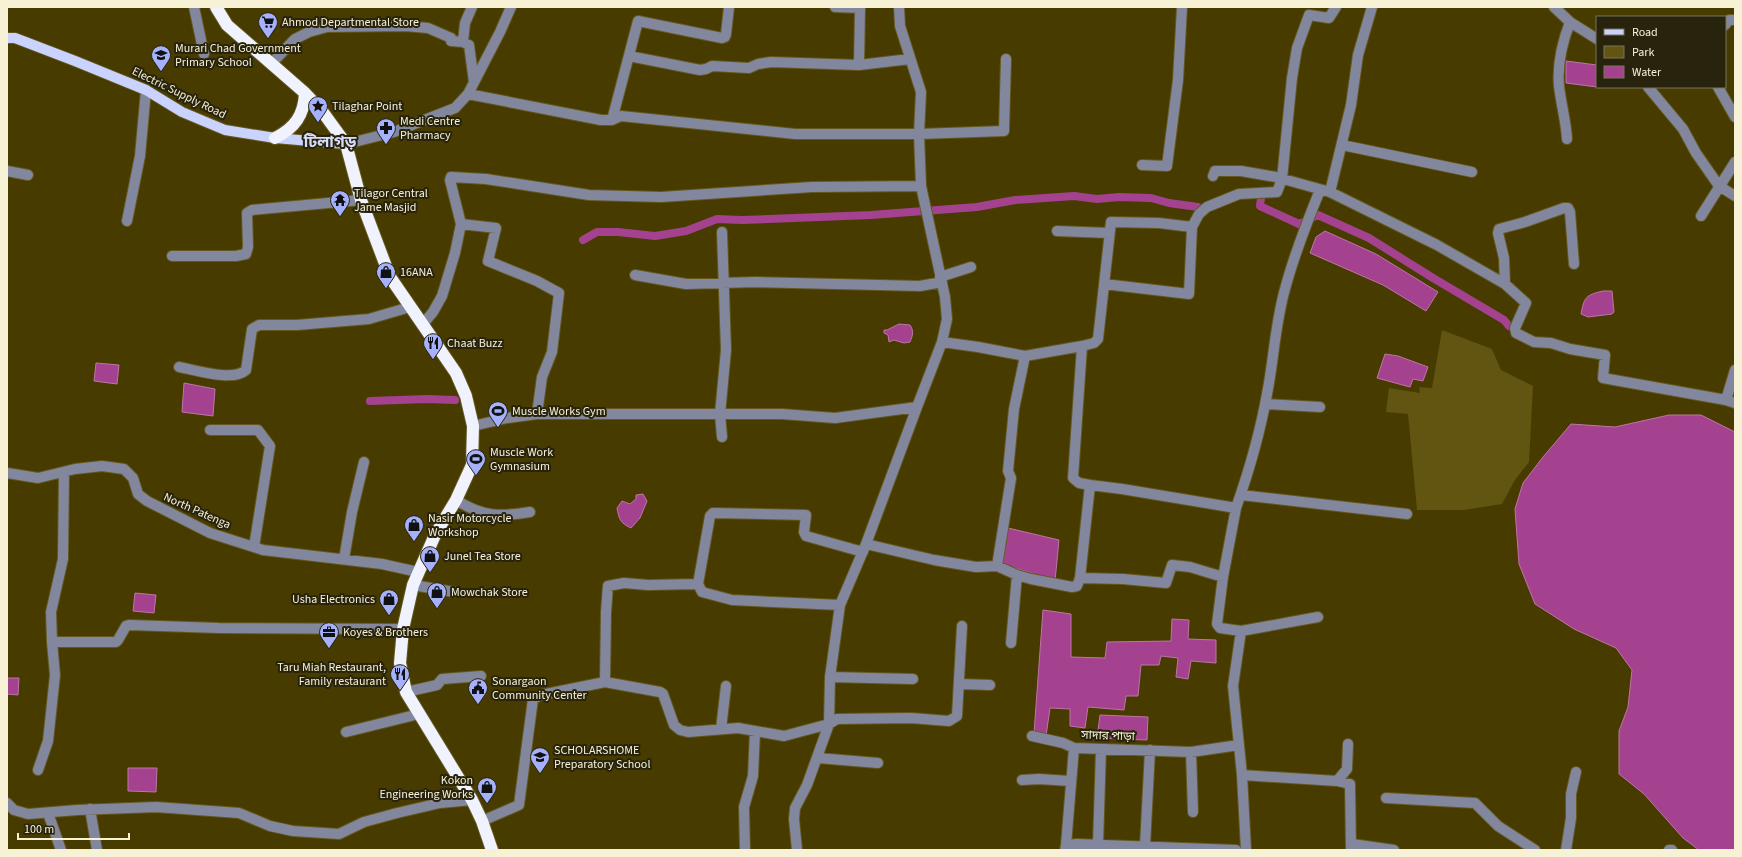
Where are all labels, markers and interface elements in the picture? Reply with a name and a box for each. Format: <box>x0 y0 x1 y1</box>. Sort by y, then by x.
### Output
supermarket icon: Ahmod Departmental Store <box>257 11 279 39</box>
place label: Ahmod Departmental Store <box>282 14 419 31</box>
legend <box>1596 16 1726 88</box>
text: Road <box>1632 24 1658 41</box>
place label: Murari Chad Government Primary School <box>175 40 301 71</box>
school or university icon: Murari Chad Government Primary School <box>150 44 172 72</box>
text: Park <box>1632 44 1654 61</box>
street label: Electric Supply Road <box>129 63 229 123</box>
text: Water <box>1632 64 1662 81</box>
place icon: Tilaghar Point <box>307 95 329 123</box>
place label: Tilaghar Point <box>332 98 402 115</box>
place label: Medi Centre Pharmacy <box>400 113 460 144</box>
pharmacy icon: Medi Centre Pharmacy <box>375 117 397 145</box>
district label: টিলাগড় <box>303 131 357 153</box>
place label: Tilagor Central Jame Masjid <box>354 185 428 216</box>
temple icon: Tilagor Central Jame Masjid <box>329 189 351 217</box>
shop icon: 16ANA <box>375 261 397 289</box>
place label: 16ANA <box>400 264 433 281</box>
restaurant icon: Chaat Buzz <box>422 332 444 360</box>
place label: Chaat Buzz <box>447 335 503 352</box>
sports icon: Muscle Works Gym <box>487 400 509 428</box>
place label: Muscle Works Gym <box>512 403 606 420</box>
place label: Muscle Work Gymnasium <box>490 444 553 475</box>
sports icon: Muscle Work Gymnasium <box>465 448 487 476</box>
street label: North Patenga <box>161 489 233 533</box>
place label: Nasir Motorcycle Workshop <box>428 510 511 541</box>
shop icon: Nasir Motorcycle Workshop <box>403 514 425 542</box>
shop icon: Junel Tea Store <box>419 545 441 573</box>
place label: Junel Tea Store <box>444 548 521 565</box>
shop icon: Mowchak Store <box>426 581 448 609</box>
place label: Mowchak Store <box>451 584 528 601</box>
shop icon: Usha Electronics <box>378 588 400 616</box>
place label: Usha Electronics <box>292 591 375 608</box>
office icon: Koyes & Brothers <box>318 621 340 649</box>
place label: Koyes & Brothers <box>343 624 428 641</box>
place label: Taru Miah Restaurant, Family restaurant <box>277 659 386 690</box>
restaurant icon: Taru Miah Restaurant, Family restaurant <box>389 663 411 691</box>
place label: Sonargaon Community Center <box>492 673 588 704</box>
public building icon: Sonargaon Community Center <box>467 677 489 705</box>
street label: সাদার পাড়া <box>1080 727 1136 745</box>
place label: SCHOLARSHOME Preparatory School <box>554 742 650 773</box>
school or university icon: SCHOLARSHOME Preparatory School <box>529 746 551 774</box>
place label: Kokon Engineering Works <box>379 772 473 803</box>
shop icon: Kokon Engineering Works <box>476 776 498 804</box>
scale bar <box>18 815 129 841</box>
text: 100 m <box>24 821 54 838</box>

